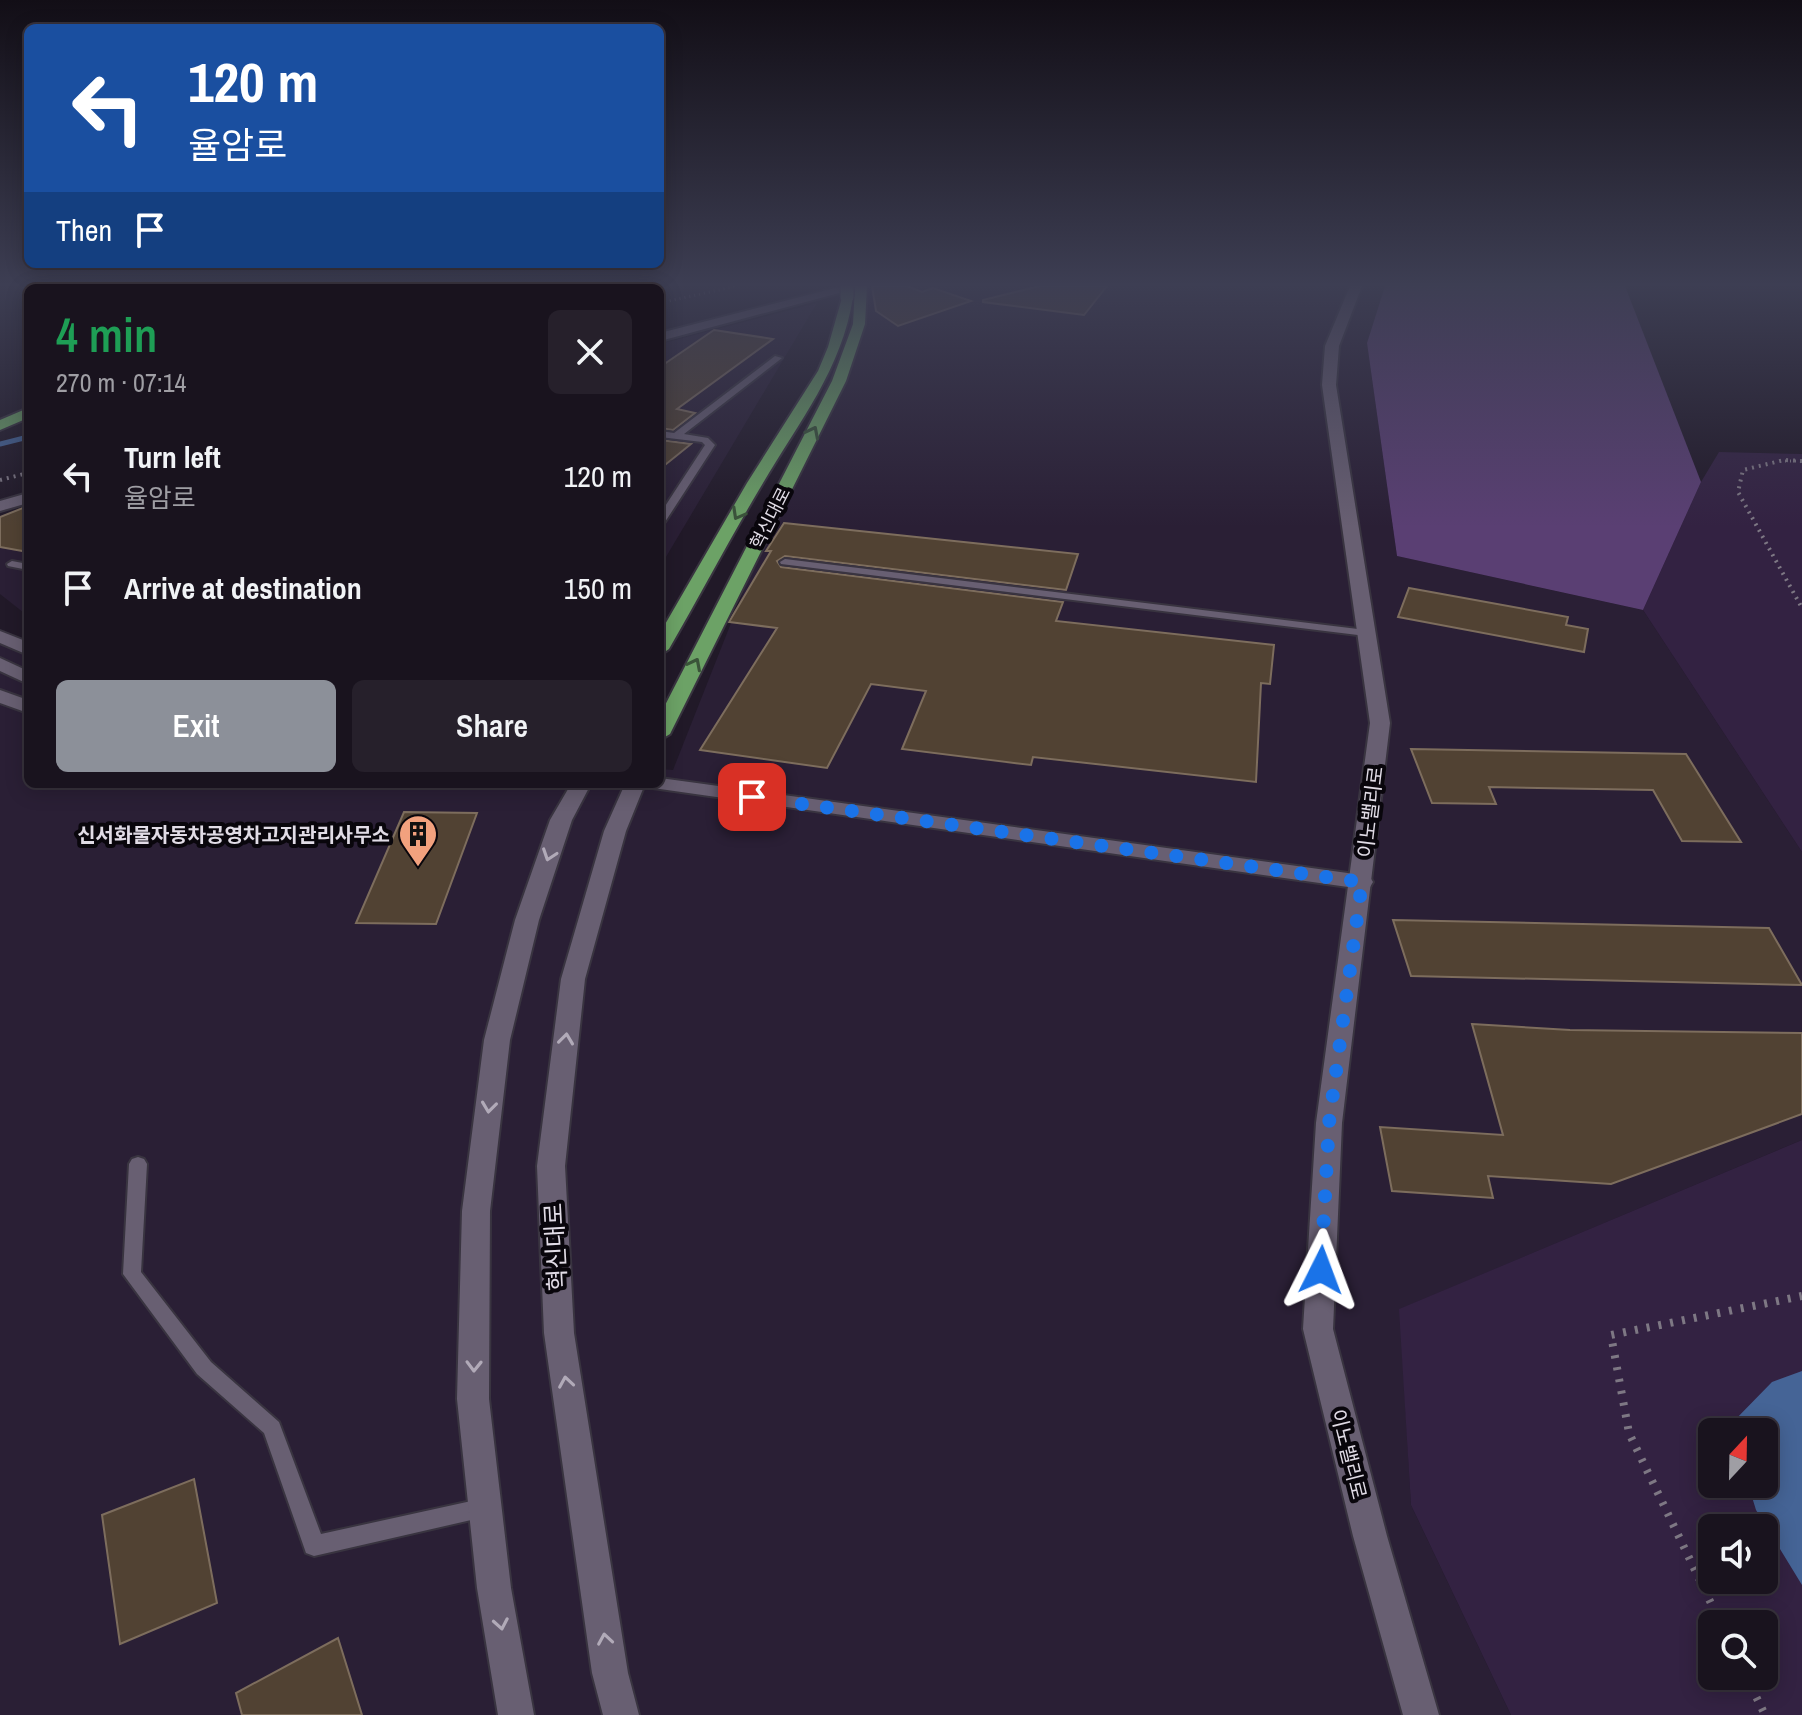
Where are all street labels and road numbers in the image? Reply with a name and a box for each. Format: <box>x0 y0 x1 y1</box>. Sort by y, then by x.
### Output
street label: 혁신대로 <box>744 483 796 553</box>
street label: 이노밸리로 <box>1351 765 1389 859</box>
street label: 혁신대로 <box>537 1202 573 1292</box>
street label: 이노밸리로 <box>1325 1406 1373 1502</box>

